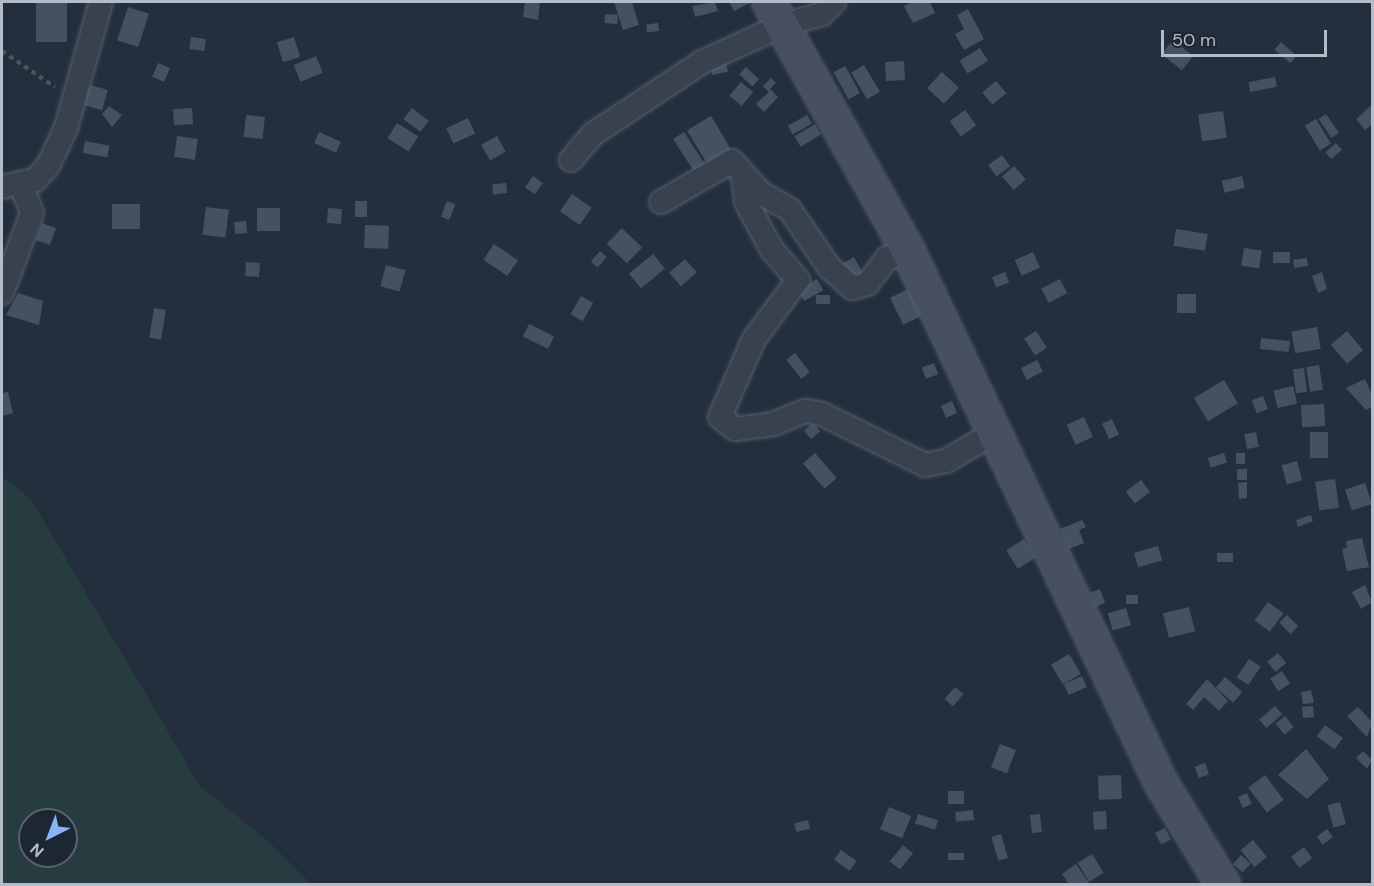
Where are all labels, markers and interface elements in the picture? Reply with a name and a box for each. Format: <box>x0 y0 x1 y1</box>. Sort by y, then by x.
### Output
scale bar <box>1164 18 1330 56</box>
text: 50 m <box>1172 28 1216 52</box>
north arrow <box>18 808 78 868</box>
text: N <box>26 839 48 862</box>

